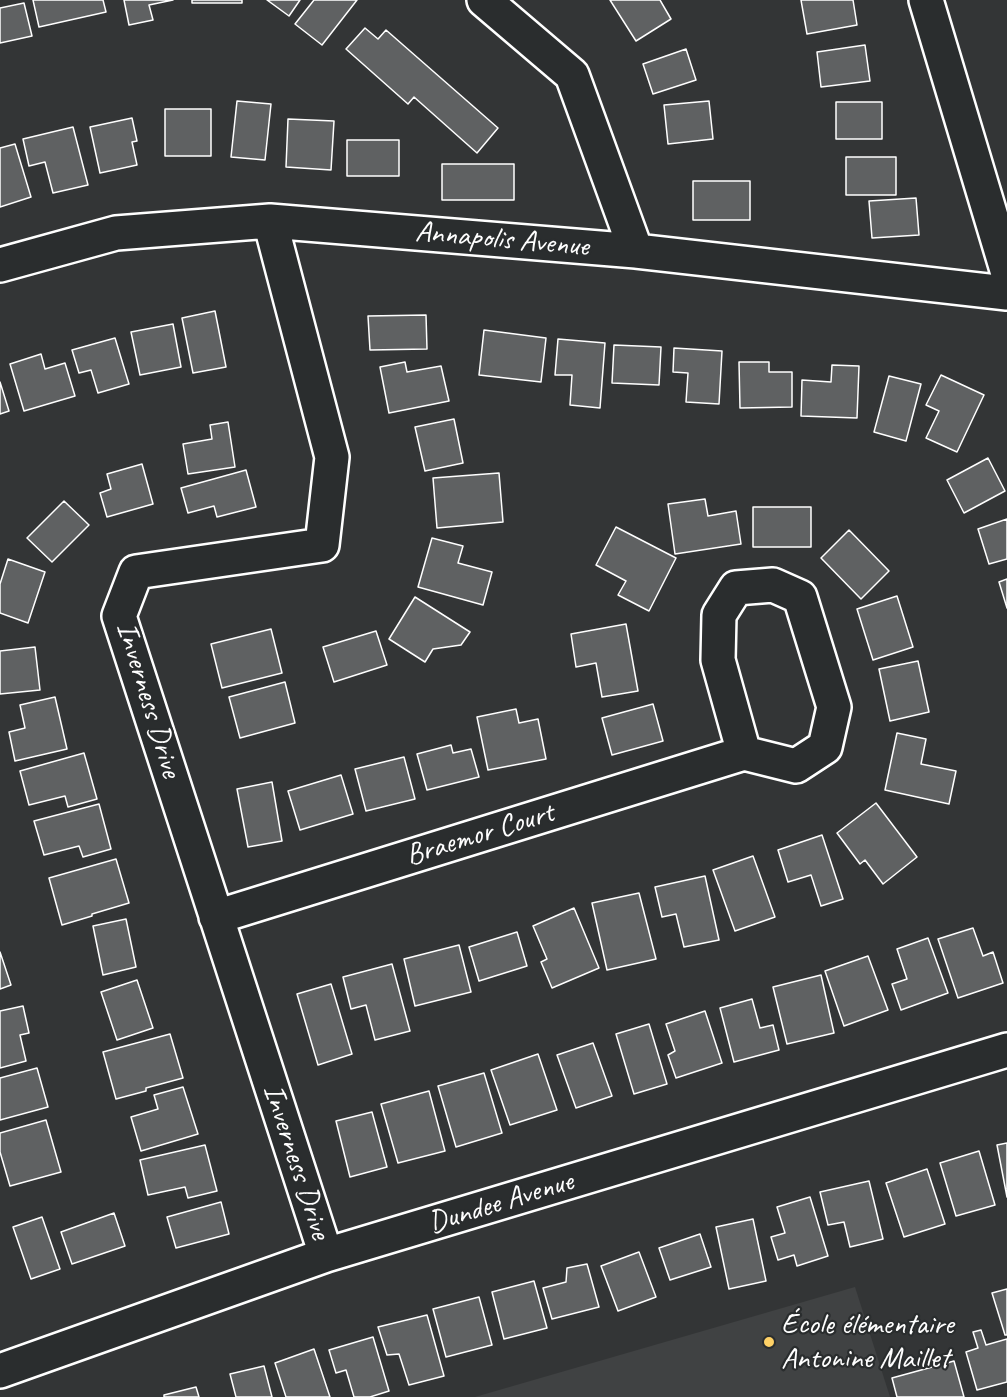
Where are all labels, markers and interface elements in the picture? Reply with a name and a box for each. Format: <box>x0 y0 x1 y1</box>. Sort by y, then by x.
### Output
street label: Annapolis Avenue <box>414 214 590 266</box>
street label: Inverness Drive <box>107 618 189 782</box>
street label: Braemor Court <box>402 795 558 875</box>
street label: Inverness Drive <box>254 1080 338 1244</box>
street label: Dundee Avenue <box>424 1164 578 1242</box>
place label: École élémentaire Antonine Maillet <box>781 1307 953 1378</box>
marker: École élémentaire Antonine Maillet <box>762 1335 776 1349</box>

